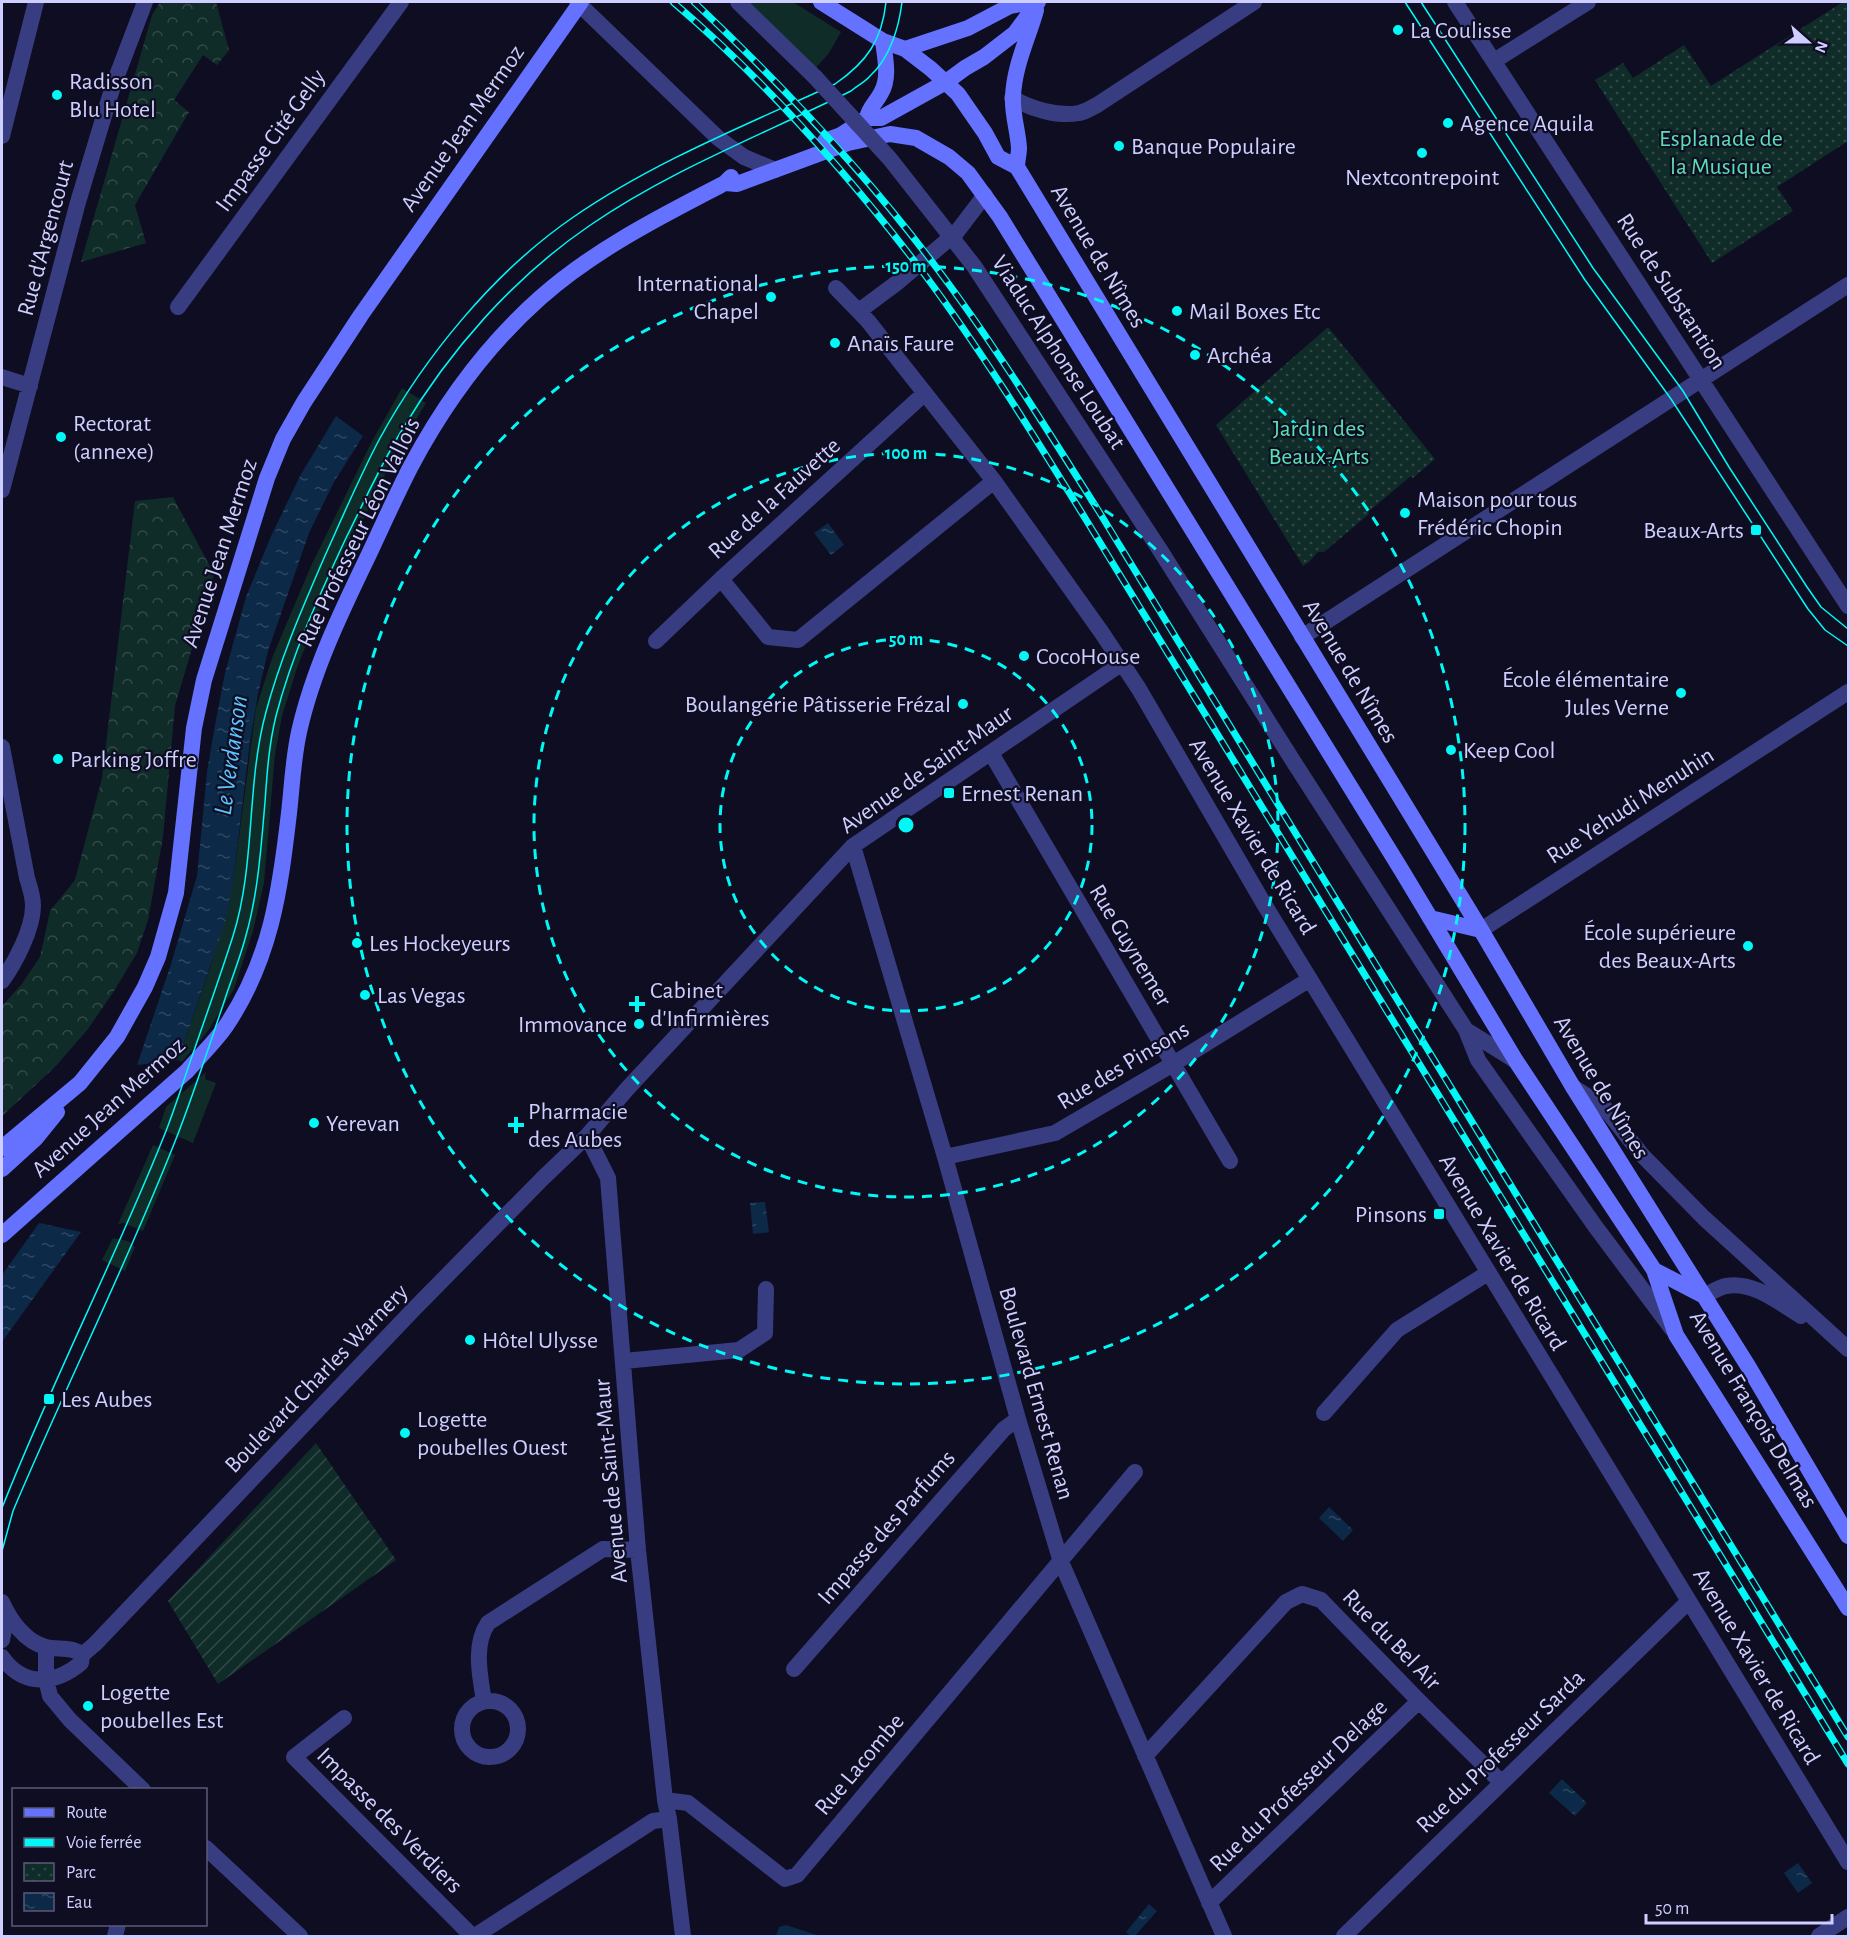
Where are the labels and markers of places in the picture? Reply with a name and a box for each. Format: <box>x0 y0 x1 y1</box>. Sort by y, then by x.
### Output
place label: La Coulisse <box>1410 19 1512 43</box>
marker: La Coulisse <box>1391 23 1405 37</box>
place label: Radisson Blu Hotel <box>69 70 156 122</box>
marker: Radisson Blu Hotel <box>50 88 64 102</box>
place label: Agence Aquila <box>1460 112 1594 136</box>
marker: Agence Aquila <box>1441 116 1455 130</box>
place label: Banque Populaire <box>1131 135 1296 159</box>
marker: Banque Populaire <box>1112 139 1126 153</box>
marker: Nextcontrepoint <box>1415 146 1429 160</box>
place label: Nextcontrepoint <box>1345 166 1499 190</box>
place label: International Chapel <box>636 272 759 324</box>
marker: International Chapel <box>764 290 778 304</box>
place label: Mail Boxes Etc <box>1189 300 1320 324</box>
marker: Mail Boxes Etc <box>1170 304 1184 318</box>
place label: Anaïs Faure <box>847 332 954 356</box>
marker: Anaïs Faure <box>828 336 842 350</box>
place label: Archéa <box>1207 344 1272 368</box>
marker: Archéa <box>1188 348 1202 362</box>
place label: Rectorat (annexe) <box>73 412 155 464</box>
marker: Rectorat (annexe) <box>54 430 68 444</box>
place label: Maison pour tous Frédéric Chopin <box>1417 488 1577 540</box>
marker: Maison pour tous Frédéric Chopin <box>1398 506 1412 520</box>
place label: Beaux-Arts <box>1643 519 1744 543</box>
marker: Beaux-Arts <box>1749 523 1763 537</box>
place label: CocoHouse <box>1036 645 1140 669</box>
marker: CocoHouse <box>1017 649 1031 663</box>
place label: École élémentaire Jules Verne <box>1502 666 1669 720</box>
marker: École élémentaire Jules Verne <box>1674 686 1688 700</box>
place label: Boulangerie Pâtisserie Frézal <box>685 693 951 717</box>
marker: Boulangerie Pâtisserie Frézal <box>956 697 970 711</box>
place label: Keep Cool <box>1463 739 1555 763</box>
marker: Keep Cool <box>1444 743 1458 757</box>
place label: Parking Joffre <box>70 748 197 772</box>
marker: Parking Joffre <box>51 752 65 766</box>
place label: Ernest Renan <box>961 782 1083 806</box>
marker: Ernest Renan <box>942 786 956 800</box>
centre of rings <box>896 815 916 835</box>
place label: École supérieure des Beaux-Arts <box>1583 919 1736 973</box>
place label: Les Hockeyeurs <box>369 932 511 956</box>
marker: Les Hockeyeurs <box>350 936 364 950</box>
marker: École supérieure des Beaux-Arts <box>1741 939 1755 953</box>
place label: Cabinet d'Infirmières <box>650 979 770 1031</box>
place label: Las Vegas <box>377 984 466 1008</box>
marker: Las Vegas <box>358 988 372 1002</box>
marker: Cabinet d'Infirmières <box>628 995 646 1013</box>
place label: Immovance <box>518 1013 627 1037</box>
marker: Immovance <box>632 1017 646 1031</box>
place label: Pharmacie des Aubes <box>528 1100 628 1152</box>
place label: Yerevan <box>326 1112 400 1136</box>
marker: Yerevan <box>307 1116 321 1130</box>
marker: Pharmacie des Aubes <box>509 1118 523 1132</box>
place label: Pinsons <box>1355 1203 1427 1227</box>
marker: Pinsons <box>1432 1207 1446 1221</box>
place label: Hôtel Ulysse <box>482 1329 598 1353</box>
marker: Hôtel Ulysse <box>463 1333 477 1347</box>
place label: Les Aubes <box>61 1388 152 1412</box>
marker: Les Aubes <box>42 1392 56 1406</box>
place label: Logette poubelles Ouest <box>417 1408 568 1460</box>
marker: Logette poubelles Ouest <box>398 1426 412 1440</box>
place label: Logette poubelles Est <box>100 1681 224 1733</box>
marker: Logette poubelles Est <box>81 1699 95 1713</box>

